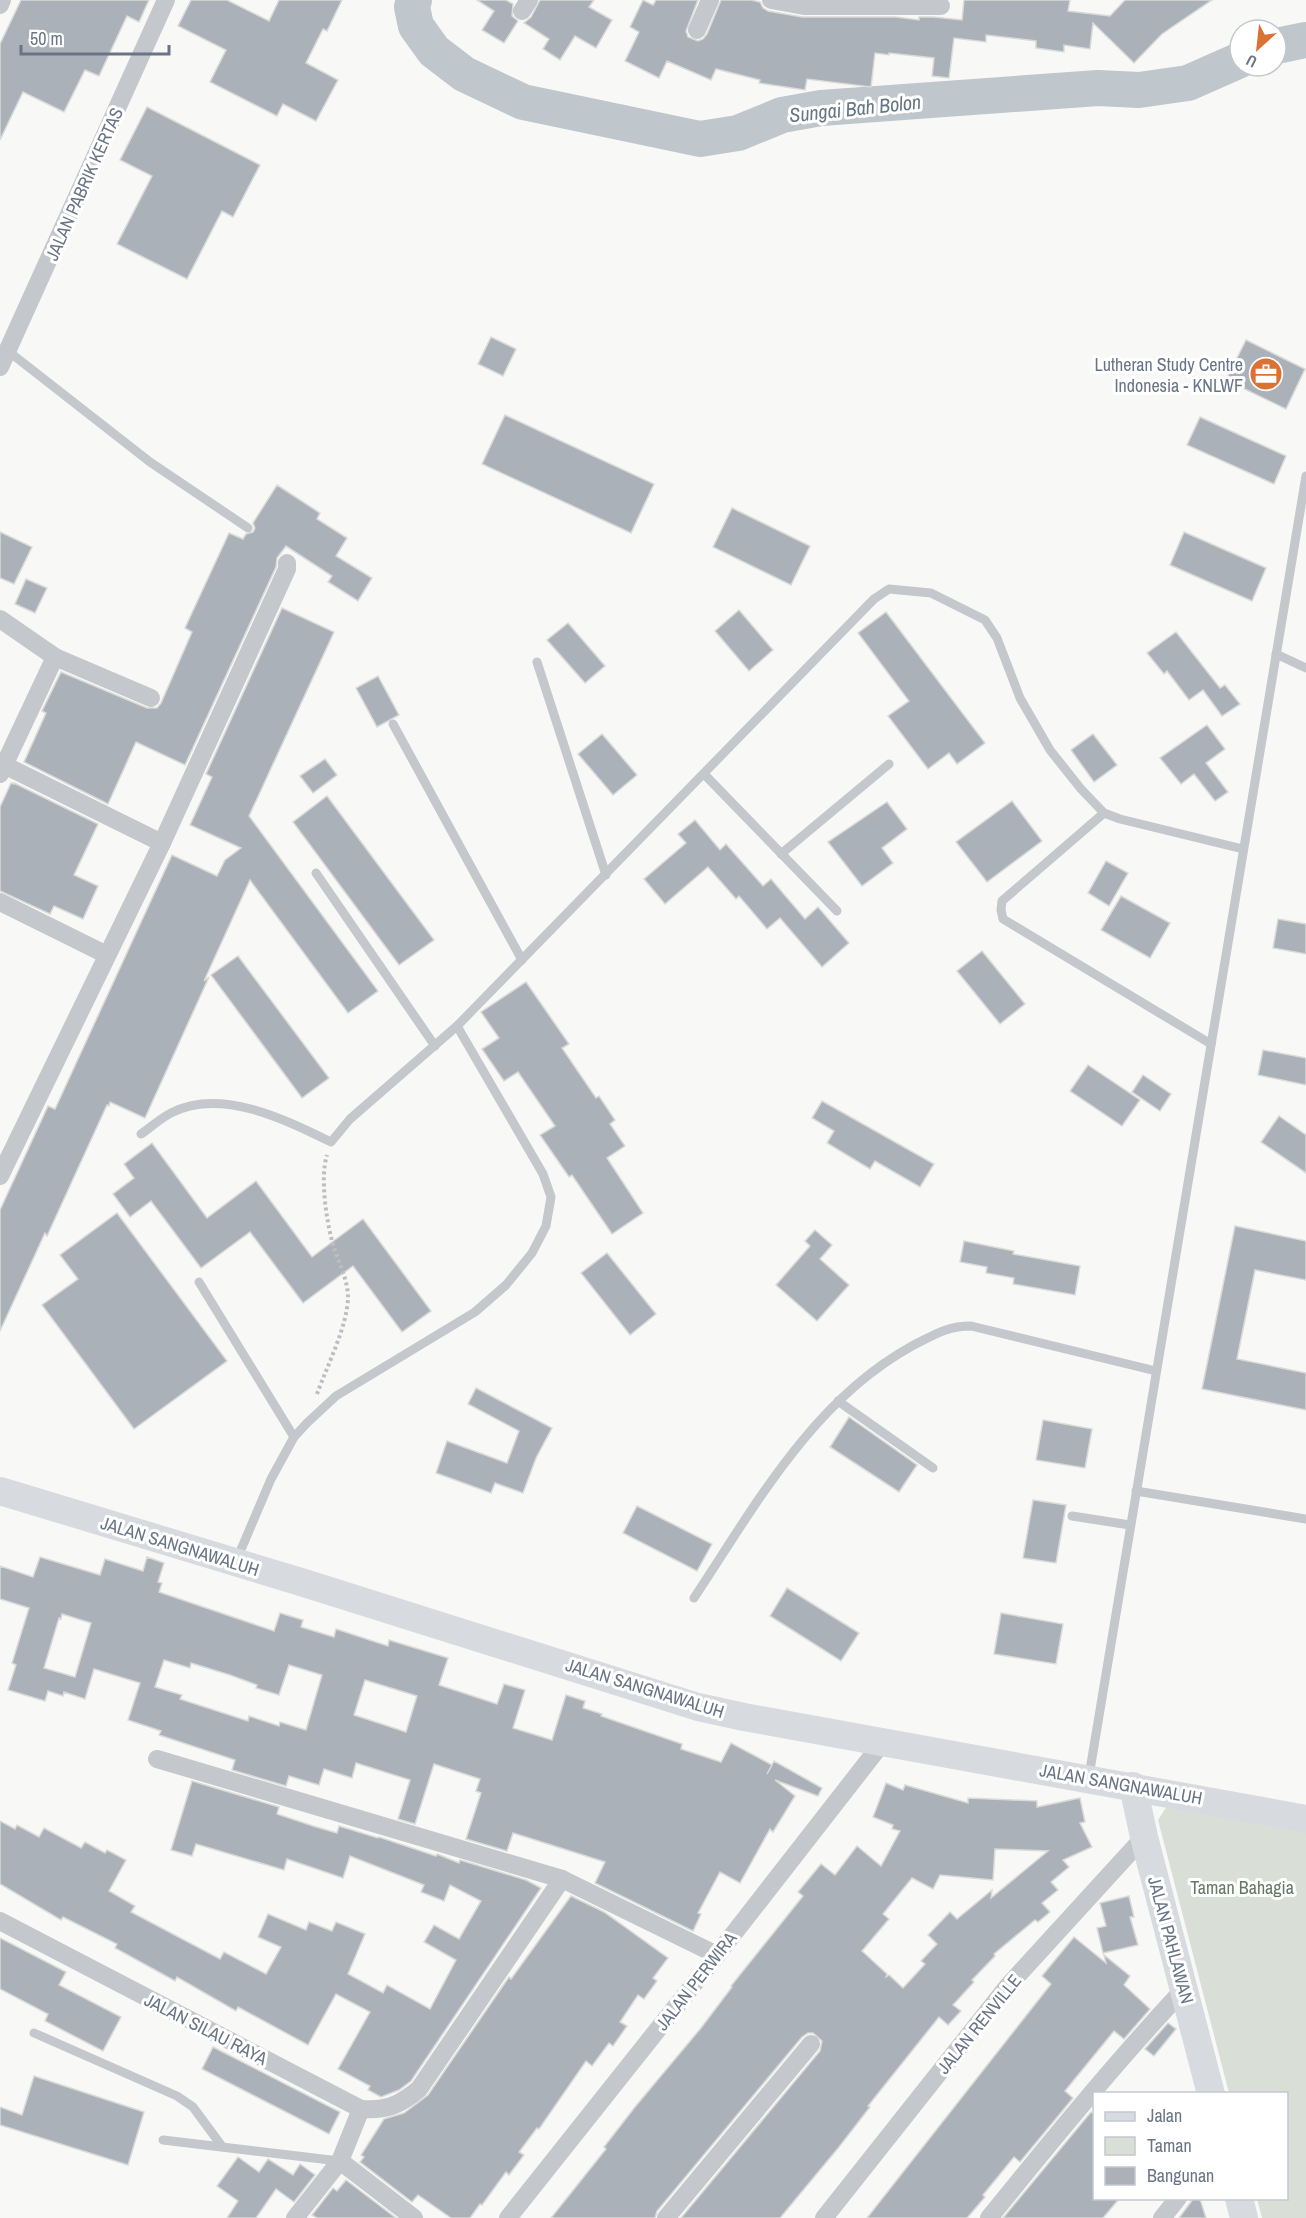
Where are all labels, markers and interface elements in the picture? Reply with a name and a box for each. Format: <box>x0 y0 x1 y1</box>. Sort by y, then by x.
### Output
scale bar <box>21 18 170 56</box>
north arrow <box>1228 18 1288 78</box>
text: 50 m <box>30 26 63 51</box>
text: U <box>1242 49 1260 73</box>
water label: Sungai Bah Bolon <box>788 88 922 128</box>
street label: JALAN PABRIK KERTAS <box>39 103 129 264</box>
place label: Lutheran Study Centre Indonesia - KNLWF <box>1094 352 1243 398</box>
office icon: Lutheran Study Centre Indonesia - KNLWF <box>1248 356 1284 392</box>
street label: JALAN SANGNAWALUH <box>98 1510 262 1582</box>
street label: JALAN SANGNAWALUH <box>563 1652 727 1724</box>
street label: JALAN SANGNAWALUH <box>1038 1757 1204 1811</box>
street label: JALAN PAHLAWAN <box>1142 1874 1200 2006</box>
park label: Taman Bahagia <box>1190 1875 1294 1900</box>
street label: JALAN PERWIRA <box>650 1926 742 2035</box>
street label: JALAN RENVILLE <box>931 1969 1027 2079</box>
street label: JALAN SILAU RAYA <box>140 1987 272 2071</box>
legend <box>1093 2092 1288 2200</box>
text: Jalan <box>1147 2103 1182 2128</box>
text: Taman <box>1147 2133 1192 2158</box>
text: Bangunan <box>1147 2163 1214 2188</box>

